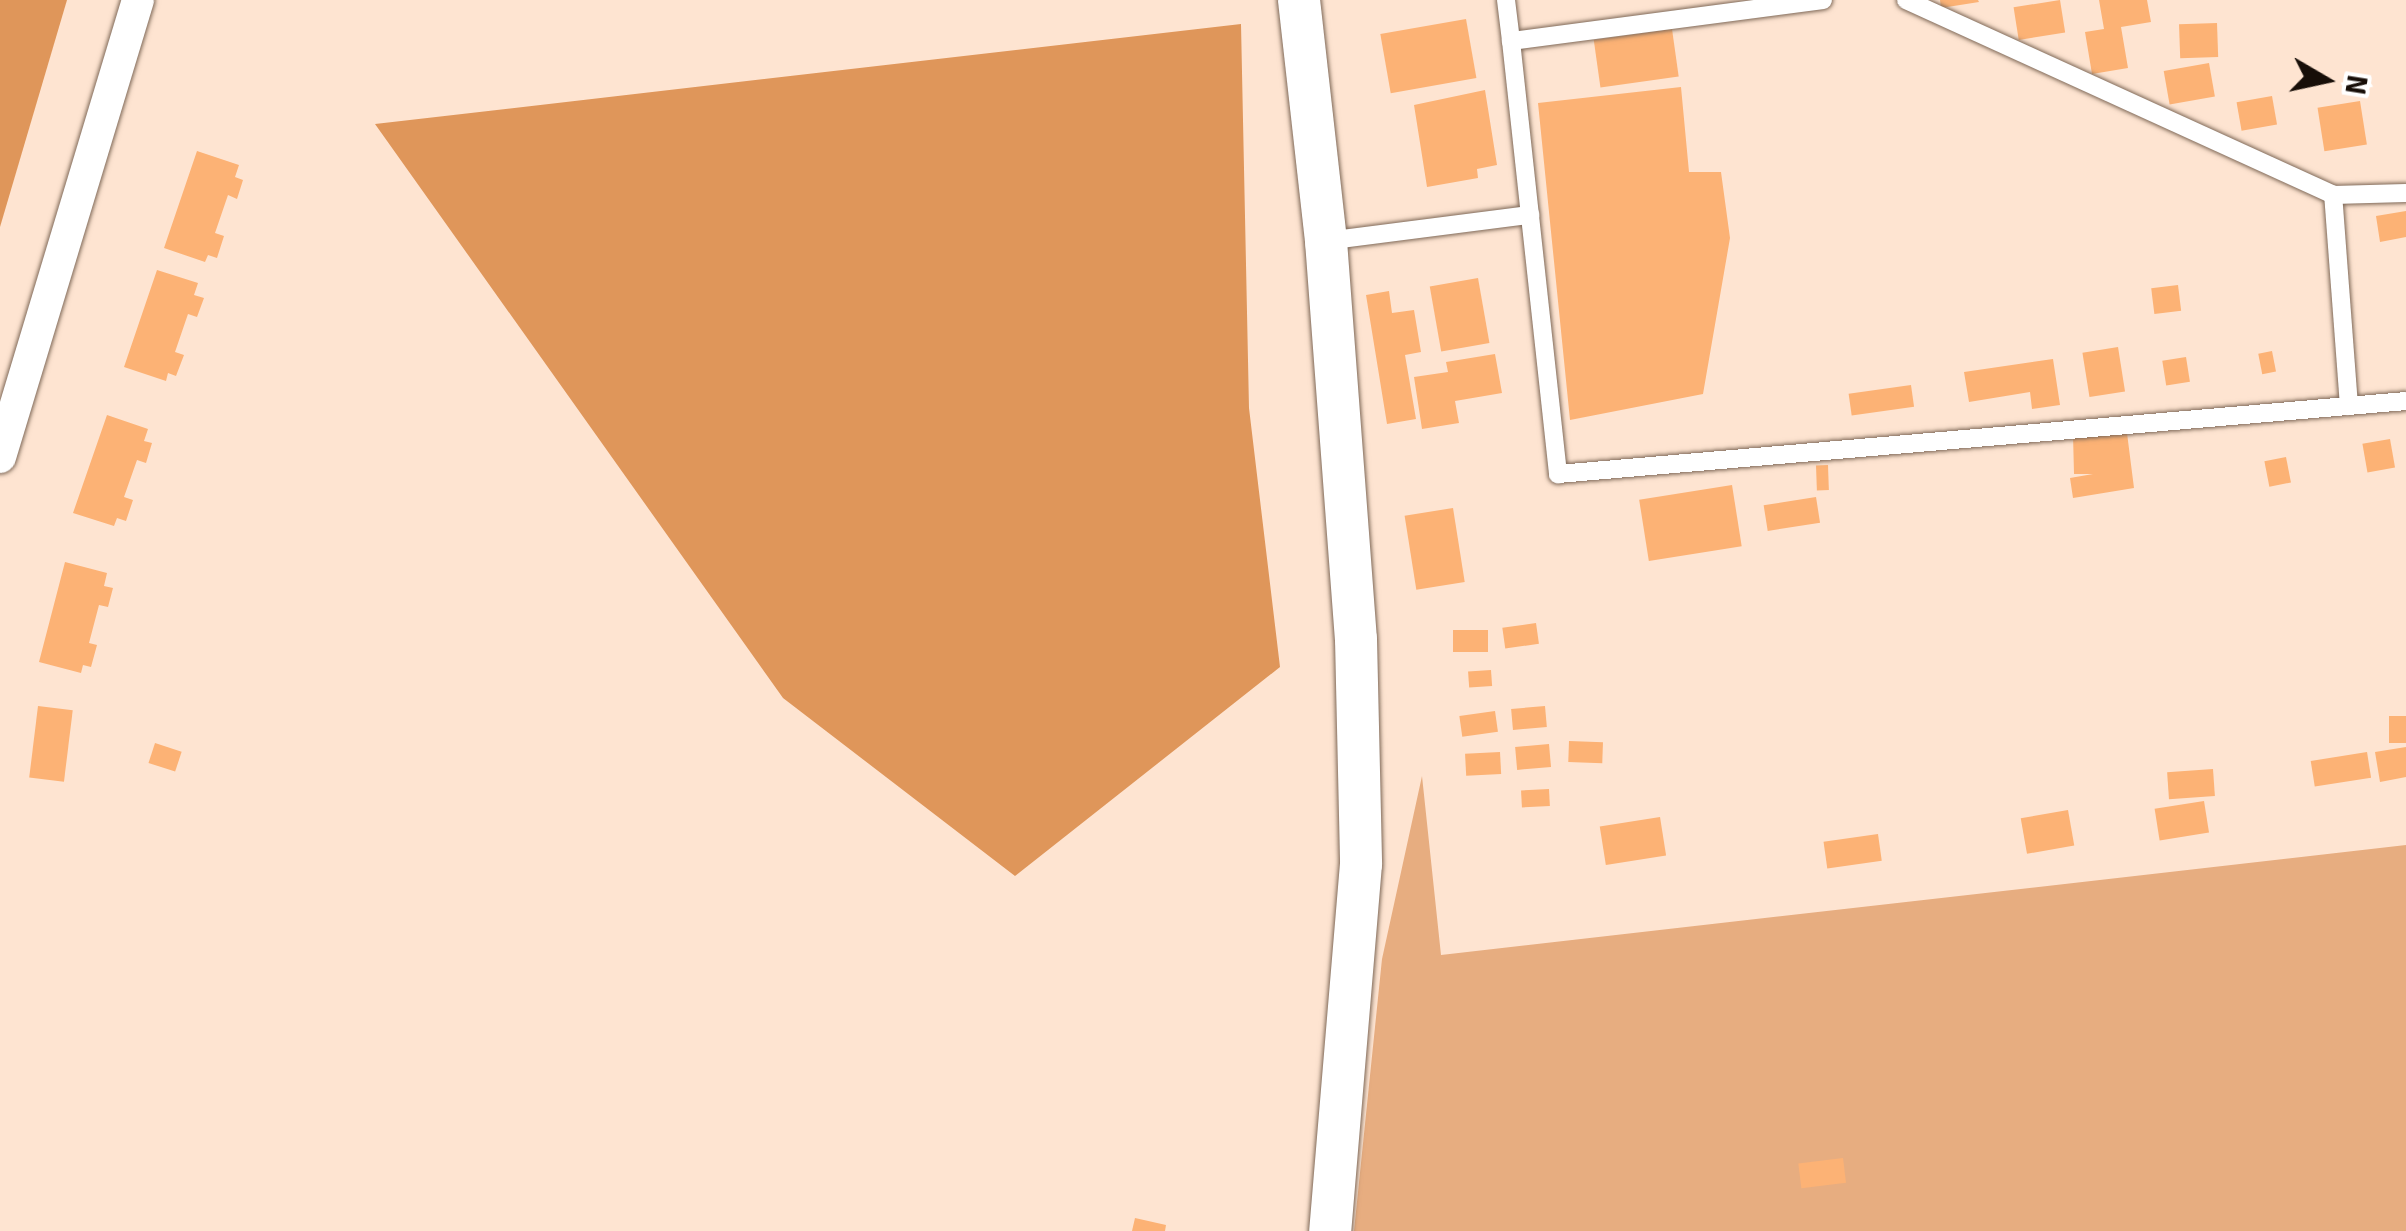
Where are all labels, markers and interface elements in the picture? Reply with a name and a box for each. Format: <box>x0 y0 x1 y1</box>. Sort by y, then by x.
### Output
north arrow <box>2276 30 2376 130</box>
text: N <box>2337 72 2374 97</box>

